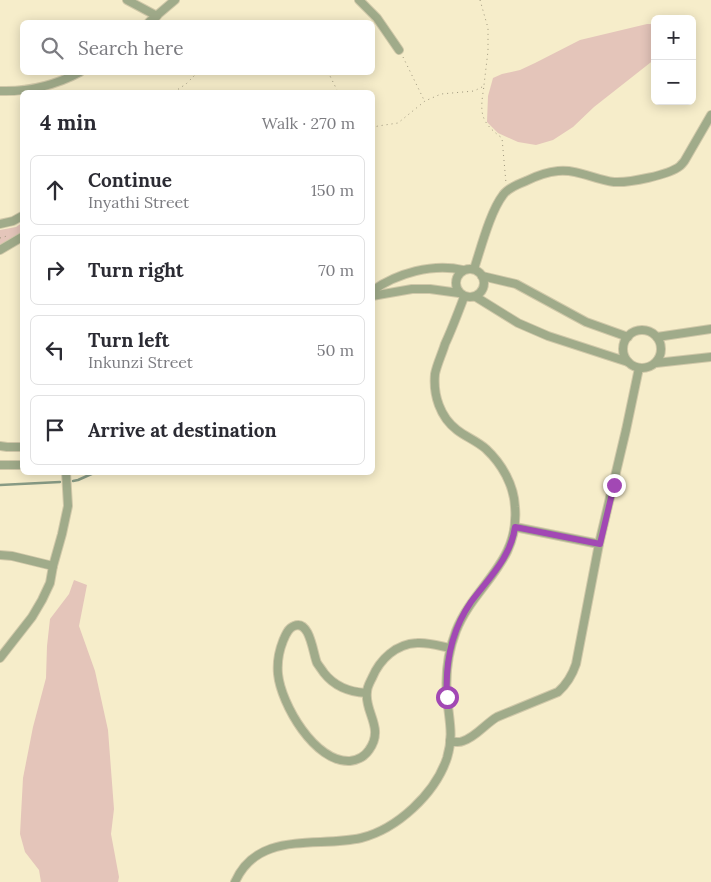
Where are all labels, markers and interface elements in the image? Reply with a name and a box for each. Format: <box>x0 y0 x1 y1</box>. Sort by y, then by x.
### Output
map controls <box>651 15 696 105</box>
button: + <box>651 15 696 60</box>
search box <box>20 20 375 75</box>
icon: search <box>38 34 66 62</box>
text: Search here <box>78 36 184 60</box>
button: − <box>651 60 696 105</box>
text: 4 min <box>40 109 97 136</box>
text: Walk · 270 m <box>262 113 355 133</box>
text: Continue <box>88 168 172 192</box>
icon: ahead <box>41 176 69 204</box>
text: 150 m <box>311 180 354 200</box>
text: Inyathi Street <box>88 192 189 212</box>
icon: right <box>41 256 69 284</box>
text: Turn right <box>88 258 184 282</box>
text: 70 m <box>318 260 354 280</box>
text: Turn left <box>88 328 169 352</box>
icon: left <box>41 336 69 364</box>
text: 50 m <box>317 340 354 360</box>
text: Inkunzi Street <box>88 352 193 372</box>
icon: arrive <box>41 416 69 444</box>
text: Arrive at destination <box>88 418 277 442</box>
route end <box>603 474 626 497</box>
route start <box>436 686 459 709</box>

